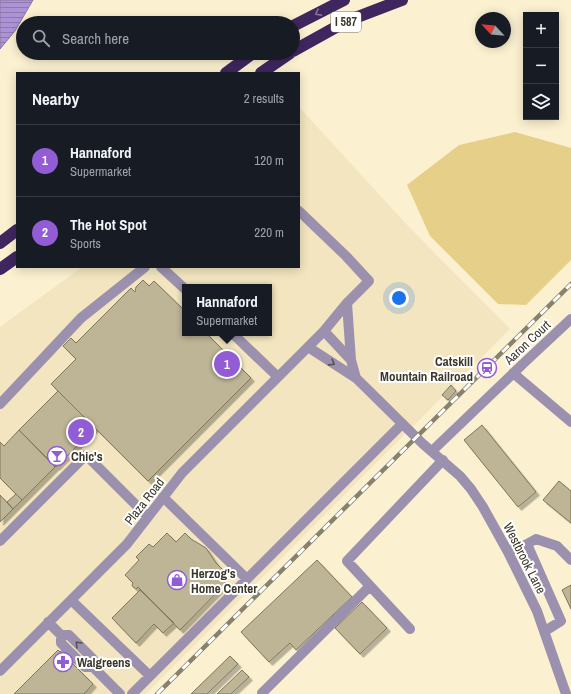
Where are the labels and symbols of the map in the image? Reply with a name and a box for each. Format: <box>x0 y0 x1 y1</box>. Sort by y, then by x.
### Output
one-way arrow <box>315 8 322 15</box>
road number: I 587 <box>331 12 361 32</box>
north arrow <box>475 12 511 48</box>
your location <box>389 288 409 308</box>
street label: Aaron Court <box>500 317 554 369</box>
pin: 1 <box>214 349 240 379</box>
place label: Catskill Mountain Railroad <box>380 353 473 385</box>
station icon: Catskill Mountain Railroad <box>476 357 498 379</box>
one-way arrow <box>328 358 335 365</box>
pin: 2 <box>68 417 94 447</box>
bar icon: Chic's <box>46 445 68 467</box>
place label: Chic's <box>71 448 103 465</box>
street label: Plaza Road <box>121 474 168 528</box>
street label: Westbrook Lane <box>499 520 550 597</box>
place label: Herzog's Home Center <box>191 565 258 597</box>
shop icon: Herzog's Home Center <box>166 569 188 591</box>
one-way arrow <box>75 641 83 649</box>
pharmacy icon: Walgreens <box>52 651 74 673</box>
place label: Walgreens <box>77 654 131 671</box>

